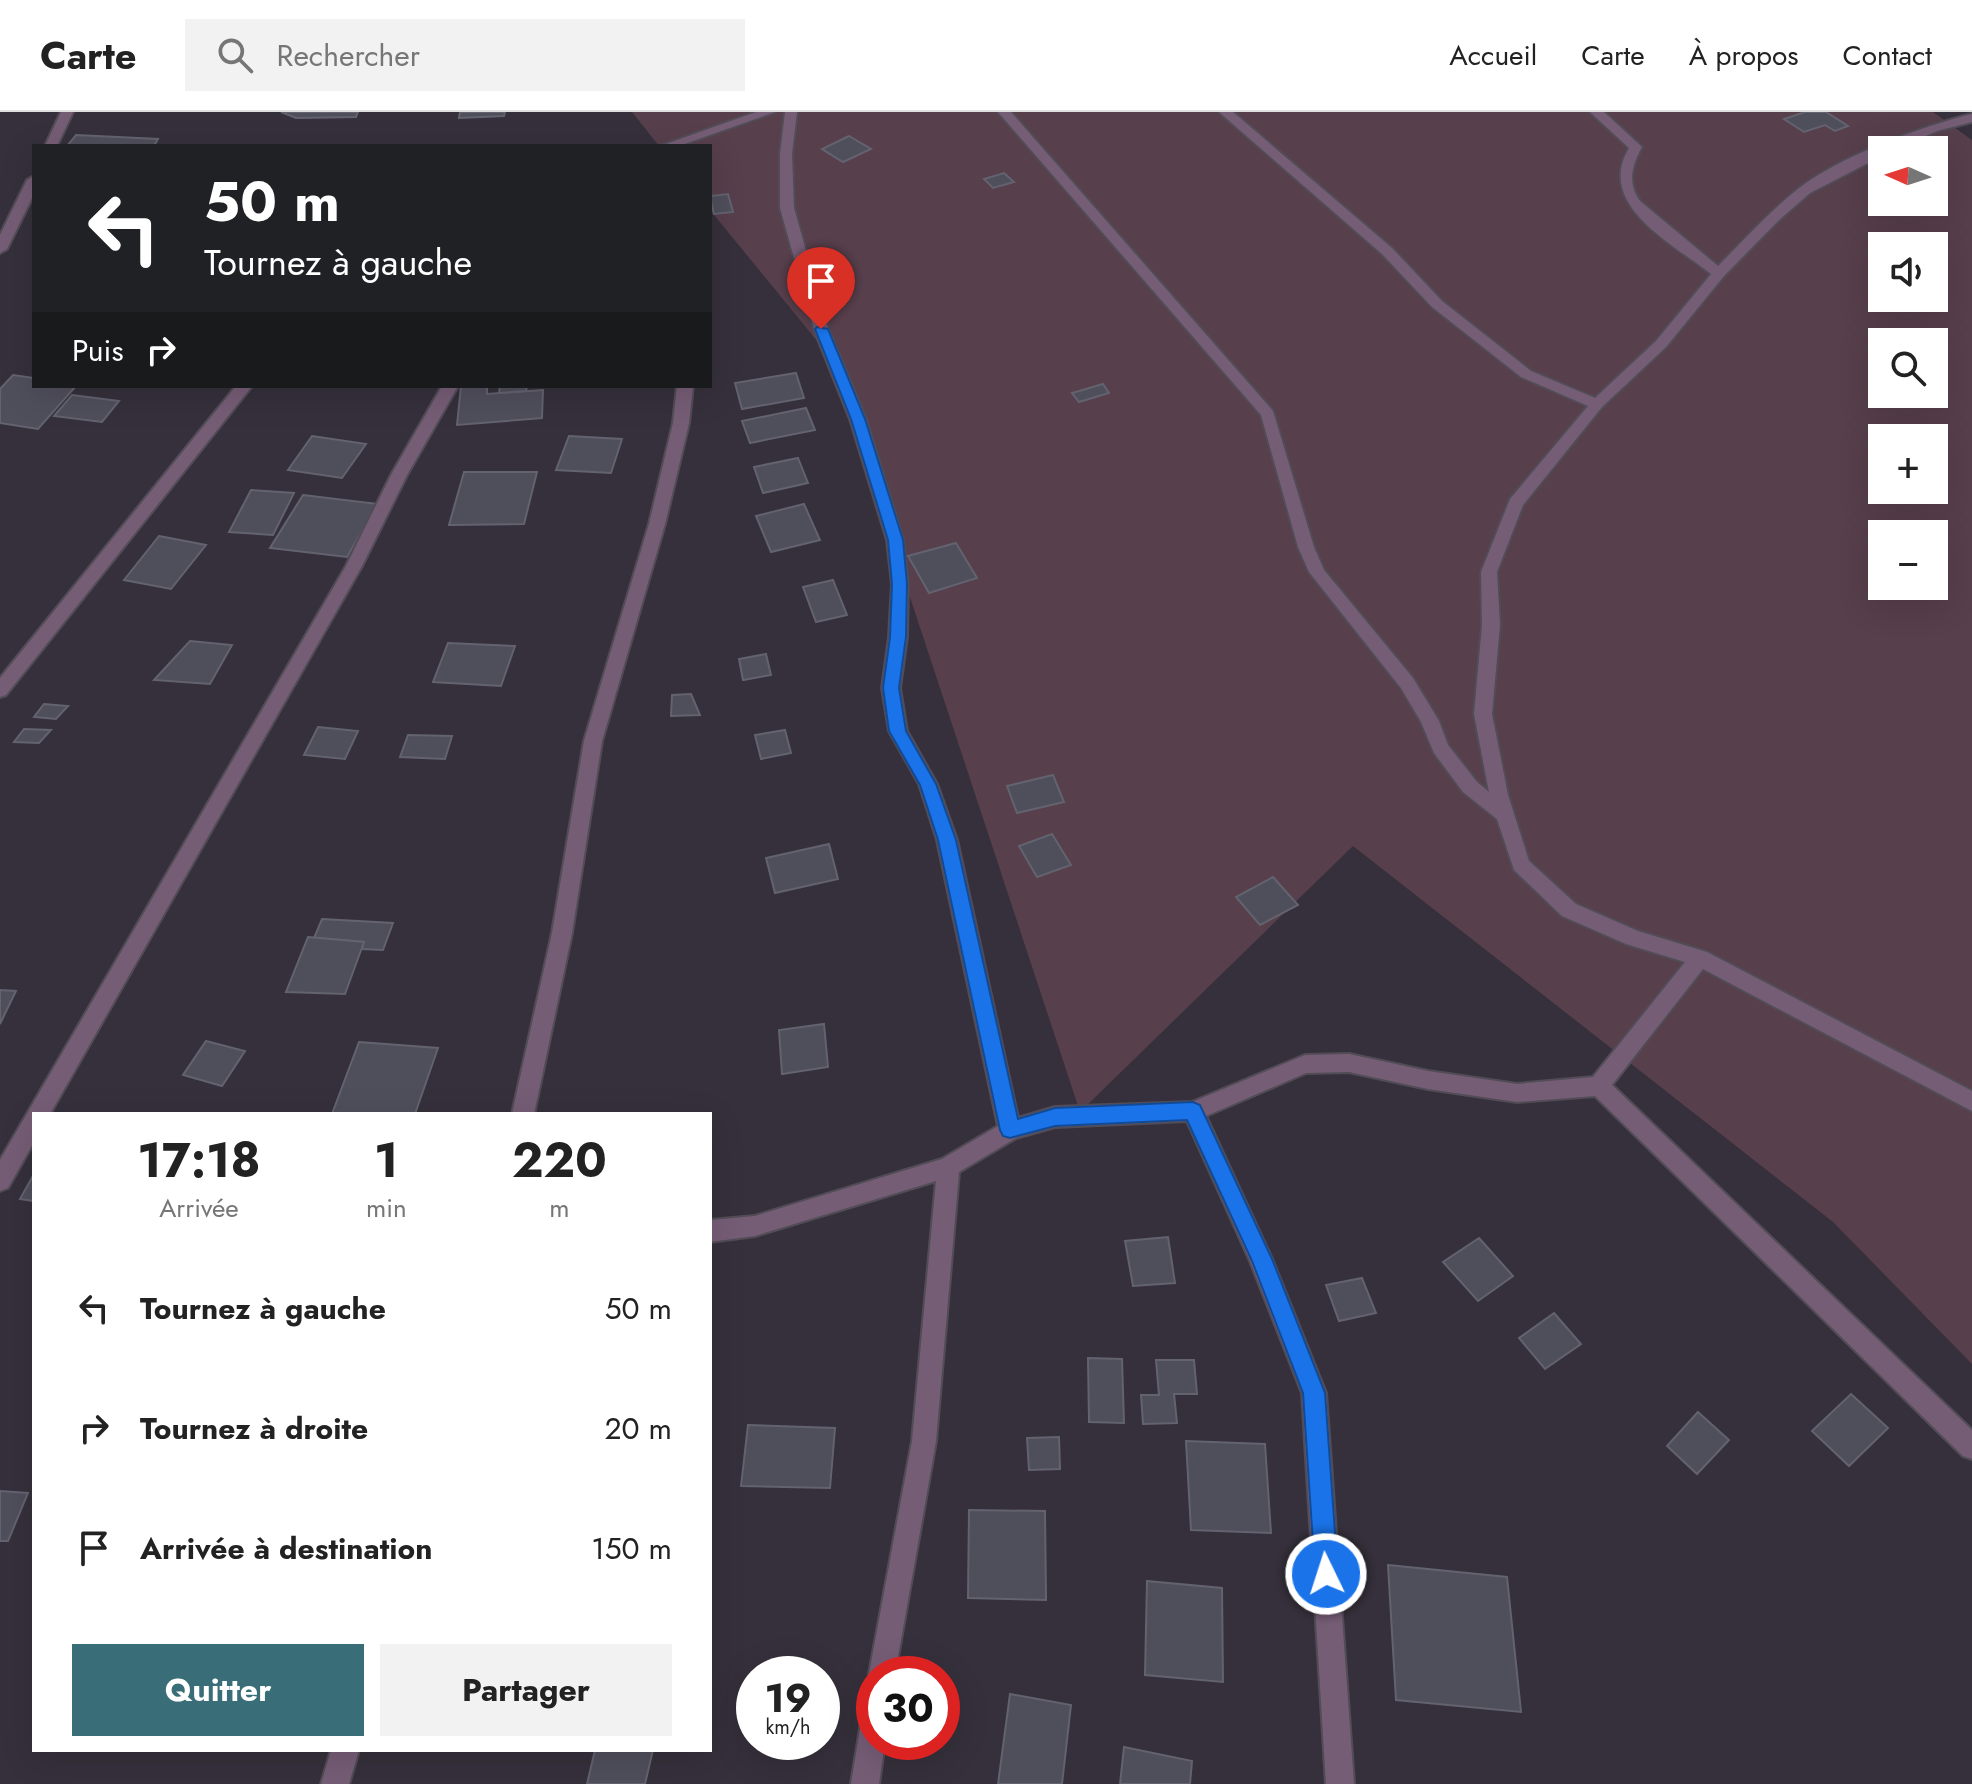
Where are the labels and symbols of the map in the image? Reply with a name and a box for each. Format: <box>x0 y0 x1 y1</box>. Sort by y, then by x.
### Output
north arrow <box>1868 136 1948 216</box>
pin <box>787 247 855 329</box>
position arrow <box>1284 1532 1368 1616</box>
speed limit sign: 30 <box>856 1656 960 1760</box>

